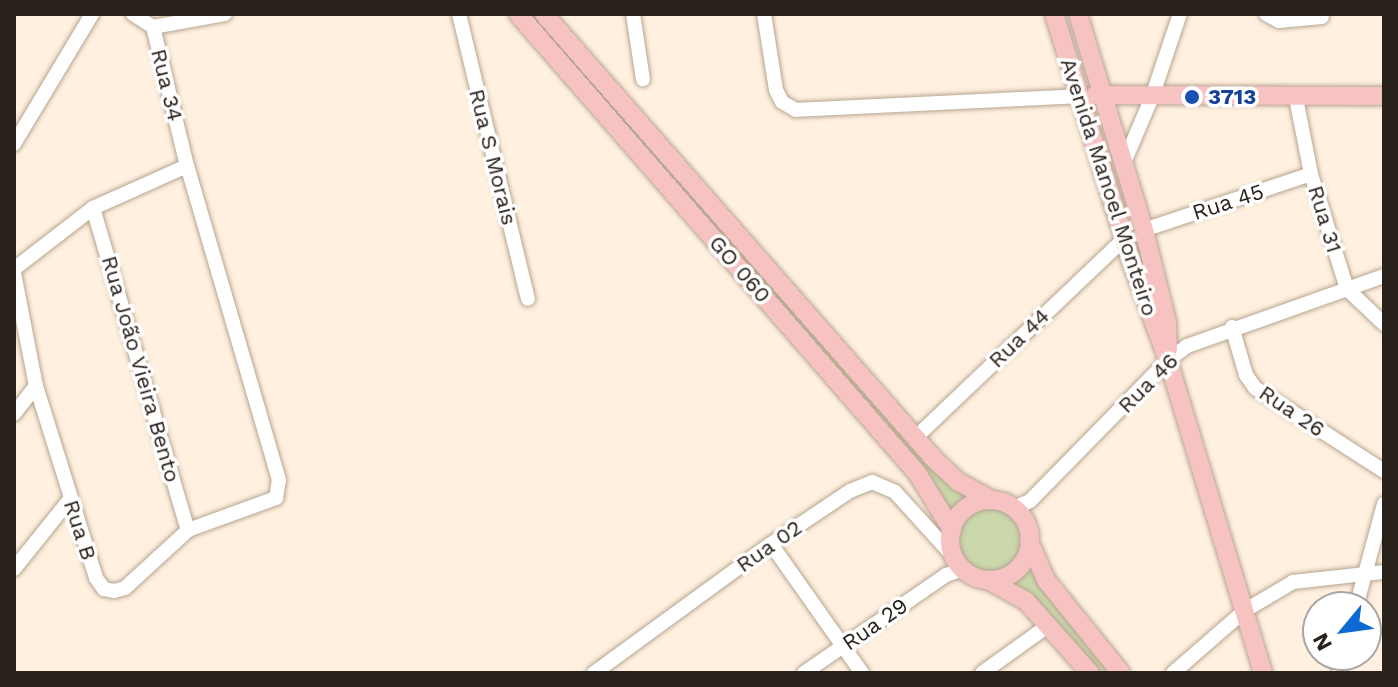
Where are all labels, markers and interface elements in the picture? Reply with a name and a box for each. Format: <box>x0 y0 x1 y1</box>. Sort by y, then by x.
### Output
street label: Rua 34 <box>145 46 189 124</box>
street label: Avenida Manoel Monteiro <box>1055 54 1163 320</box>
place label: 3713 <box>1208 84 1256 110</box>
street label: Rua S Morais <box>463 86 523 228</box>
marker: 3713 <box>1183 88 1201 106</box>
street label: Rua 45 <box>1189 178 1267 226</box>
street label: Rua 31 <box>1302 182 1348 256</box>
street label: GO 060 <box>704 230 776 308</box>
street label: Rua João Vieira Bento <box>96 252 186 486</box>
street label: Rua 44 <box>983 303 1055 373</box>
street label: Rua 46 <box>1112 347 1184 419</box>
street label: Rua 26 <box>1254 379 1330 443</box>
street label: Rua B <box>58 496 102 564</box>
street label: Rua 02 <box>731 514 807 578</box>
north arrow <box>1302 591 1382 671</box>
street label: Rua 29 <box>837 592 913 656</box>
text: N <box>1307 629 1337 655</box>

